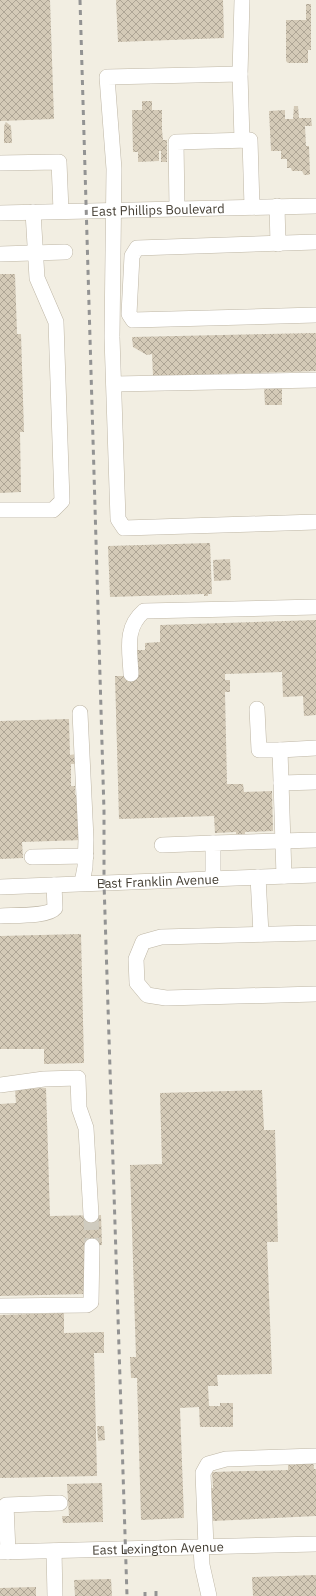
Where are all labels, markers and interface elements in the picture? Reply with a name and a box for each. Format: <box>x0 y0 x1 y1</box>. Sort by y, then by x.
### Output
street label: East Phillips Boulevard <box>91 200 225 219</box>
street label: East Franklin Avenue <box>97 870 219 892</box>
street label: East Lexington Avenue <box>92 1538 224 1558</box>

